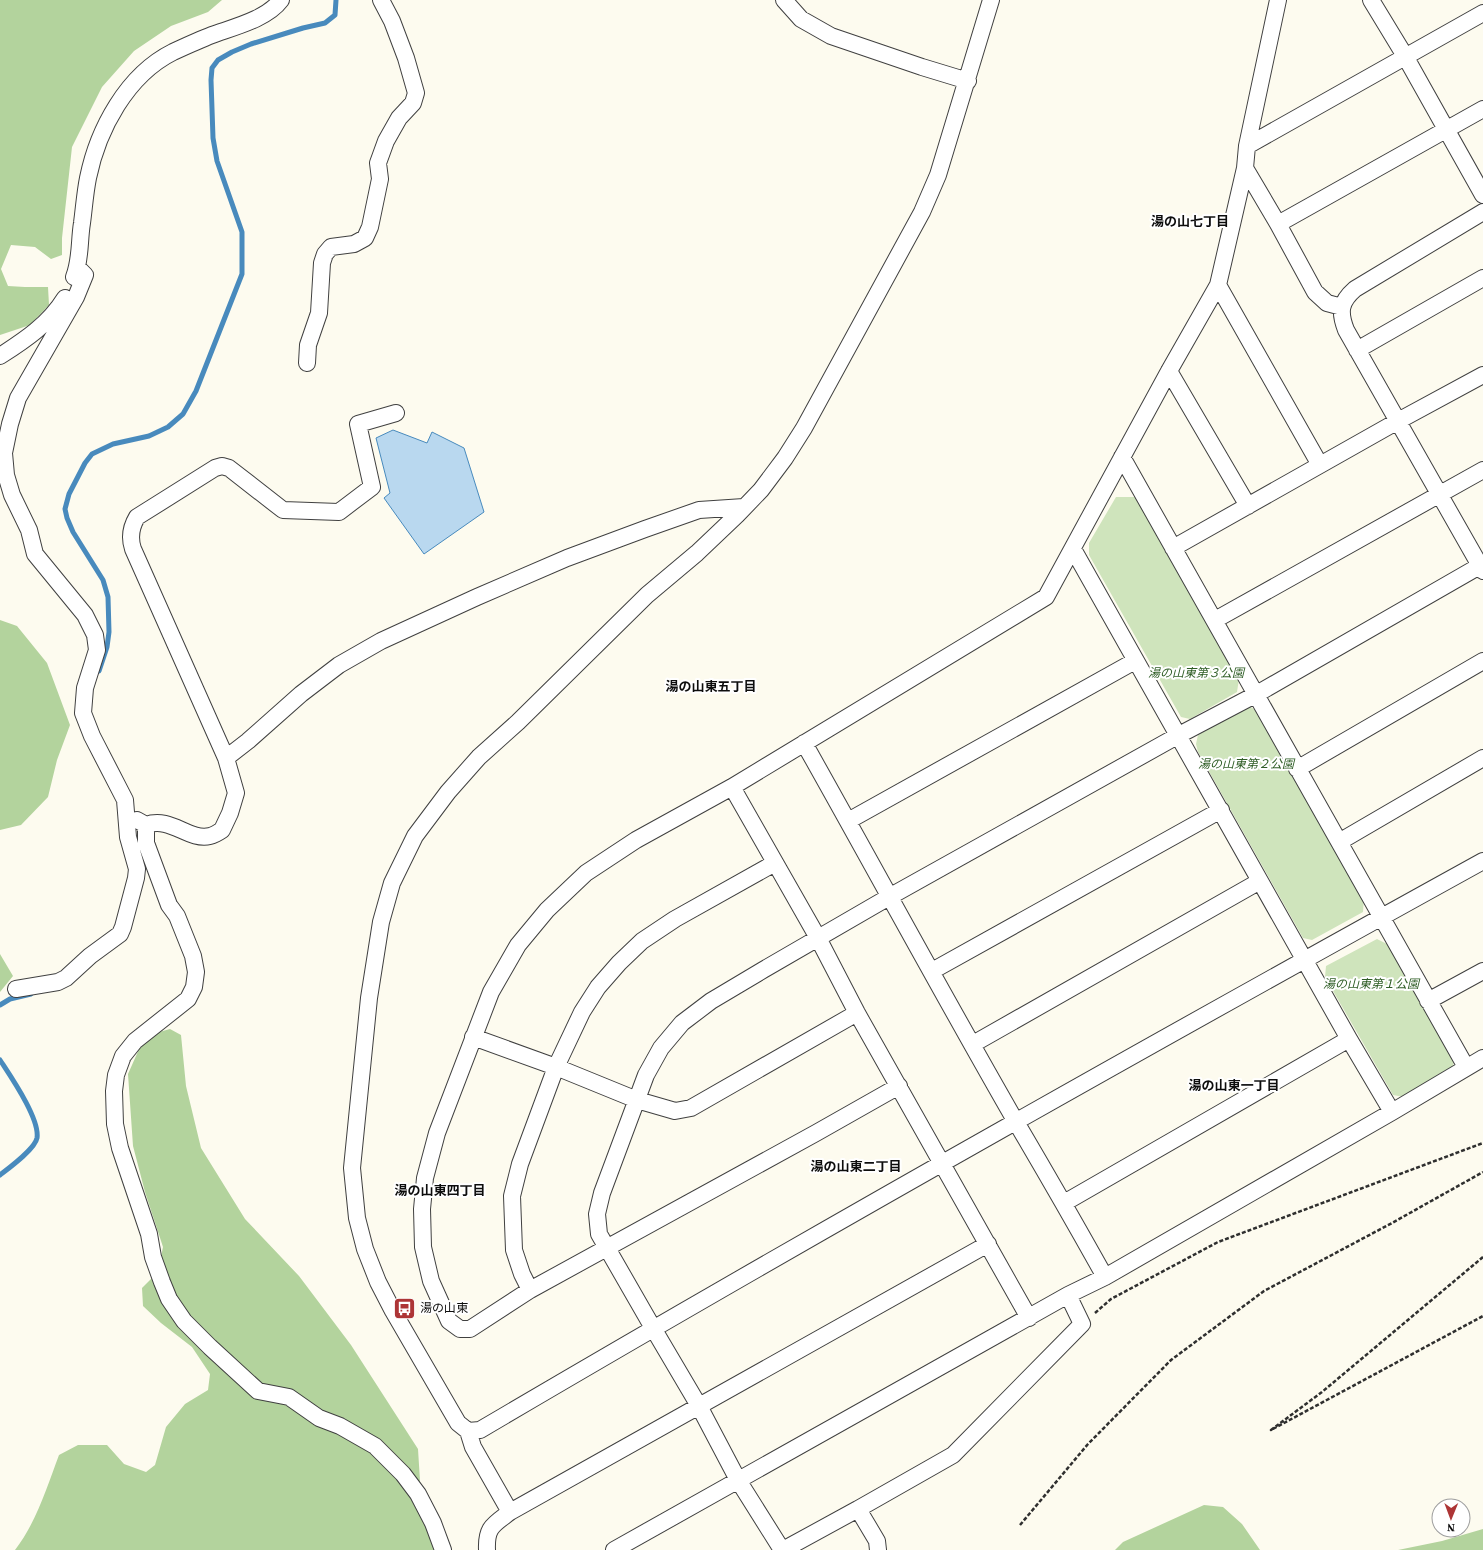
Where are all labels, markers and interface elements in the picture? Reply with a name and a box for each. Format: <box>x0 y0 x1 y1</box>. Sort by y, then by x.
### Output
district label: 湯の山七丁目 <box>1151 213 1229 230</box>
park label: 湯の山東第３公園 <box>1148 665 1246 681</box>
district label: 湯の山東五丁目 <box>665 678 757 695</box>
park label: 湯の山東第２公園 <box>1198 756 1296 772</box>
park label: 湯の山東第１公園 <box>1323 976 1421 992</box>
district label: 湯の山東一丁目 <box>1188 1077 1280 1094</box>
district label: 湯の山東二丁目 <box>810 1158 902 1175</box>
district label: 湯の山東四丁目 <box>394 1182 486 1199</box>
bus stop icon: 湯の山東 <box>392 1295 418 1321</box>
place label: 湯の山東 <box>420 1300 468 1316</box>
north arrow <box>1431 1498 1471 1538</box>
text: N <box>1447 1520 1455 1535</box>

